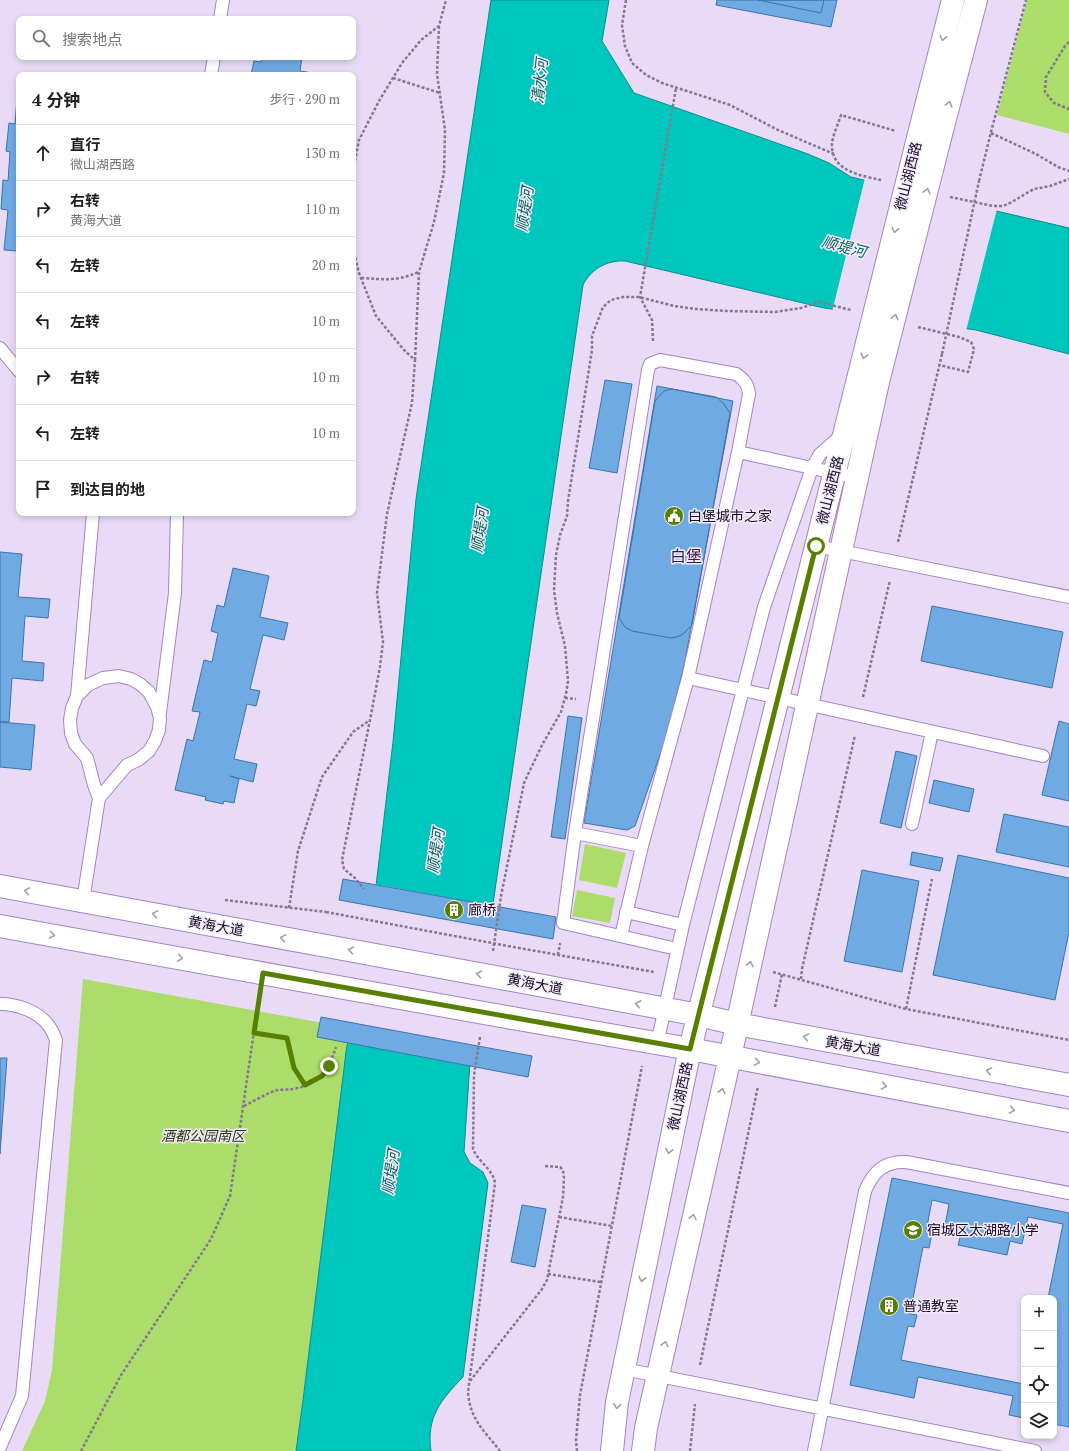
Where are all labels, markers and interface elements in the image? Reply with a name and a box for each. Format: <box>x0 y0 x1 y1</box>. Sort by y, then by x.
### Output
search box <box>16 16 356 60</box>
icon: search <box>30 27 52 49</box>
text: 搜索地点 <box>62 29 122 49</box>
one-way arrow <box>940 35 948 41</box>
water label: 清水河 <box>527 54 552 104</box>
text: 4 分钟 <box>32 88 80 111</box>
text: 步行 · 290 m <box>269 90 340 108</box>
one-way arrow <box>944 101 953 108</box>
text: 直行 <box>70 134 100 154</box>
street label: 微山湖西路 <box>890 140 925 212</box>
icon: ahead <box>32 142 54 164</box>
text: 130 m <box>305 144 340 162</box>
text: 微山湖西路 <box>70 155 135 173</box>
water label: 顺堤河 <box>511 182 537 233</box>
one-way arrow <box>922 188 930 195</box>
text: 右转 <box>70 190 100 210</box>
icon: right <box>32 198 54 220</box>
text: 110 m <box>305 200 340 218</box>
text: 黄海大道 <box>70 211 122 229</box>
one-way arrow <box>891 226 900 233</box>
water label: 顺堤河 <box>820 231 871 262</box>
icon: left <box>32 254 54 276</box>
text: 左转 <box>70 255 100 275</box>
text: 20 m <box>312 256 340 274</box>
icon: left <box>32 310 54 332</box>
text: 左转 <box>70 311 100 331</box>
text: 10 m <box>312 312 340 330</box>
one-way arrow <box>890 314 899 321</box>
one-way arrow <box>860 353 868 359</box>
icon: right <box>32 366 54 388</box>
text: 右转 <box>70 367 100 387</box>
text: 10 m <box>312 368 340 386</box>
icon: left <box>32 422 54 444</box>
text: 左转 <box>70 423 100 443</box>
text: 10 m <box>312 424 340 442</box>
street label: 微山湖西路 <box>812 454 847 526</box>
icon: arrive <box>32 478 54 500</box>
text: 到达目的地 <box>70 479 145 499</box>
water label: 顺堤河 <box>466 503 492 554</box>
public building icon: 白堡城市之家 <box>663 505 685 527</box>
place label: 白堡城市之家 <box>688 506 772 525</box>
route start <box>807 537 825 555</box>
district label: 白堡 <box>670 545 702 567</box>
water label: 顺堤河 <box>422 824 448 875</box>
one-way arrow <box>24 887 30 895</box>
building icon: 廊桥 <box>443 899 465 921</box>
place label: 廊桥 <box>468 900 496 919</box>
one-way arrow <box>152 910 158 919</box>
street label: 黄海大道 <box>187 911 245 940</box>
one-way arrow <box>49 931 55 939</box>
one-way arrow <box>280 934 286 943</box>
one-way arrow <box>348 947 354 955</box>
one-way arrow <box>177 953 183 962</box>
one-way arrow <box>746 961 754 967</box>
street label: 黄海大道 <box>506 969 564 998</box>
one-way arrow <box>476 970 482 979</box>
one-way arrow <box>635 1000 641 1008</box>
street label: 黄海大道 <box>824 1031 882 1060</box>
one-way arrow <box>803 1033 810 1042</box>
route end <box>320 1057 338 1075</box>
one-way arrow <box>754 1057 760 1066</box>
street label: 微山湖西路 <box>663 1060 696 1132</box>
one-way arrow <box>986 1067 992 1076</box>
one-way arrow <box>881 1081 888 1090</box>
one-way arrow <box>718 1087 726 1094</box>
one-way arrow <box>1009 1105 1015 1114</box>
park label: 酒都公园南区 <box>161 1126 247 1145</box>
water label: 顺堤河 <box>377 1145 403 1196</box>
one-way arrow <box>665 1148 674 1155</box>
one-way arrow <box>689 1214 697 1221</box>
school or university icon: 宿城区太湖路小学 <box>902 1219 924 1241</box>
place label: 宿城区太湖路小学 <box>927 1220 1039 1239</box>
one-way arrow <box>639 1275 647 1282</box>
building icon: 普通教室 <box>878 1295 900 1317</box>
map controls <box>1021 1295 1057 1439</box>
button: + <box>1021 1295 1057 1331</box>
place label: 普通教室 <box>903 1296 959 1315</box>
button: − <box>1021 1331 1057 1367</box>
one-way arrow <box>660 1341 668 1347</box>
button: locate <box>1021 1367 1057 1403</box>
one-way arrow <box>613 1403 622 1409</box>
button: layers <box>1021 1403 1057 1439</box>

